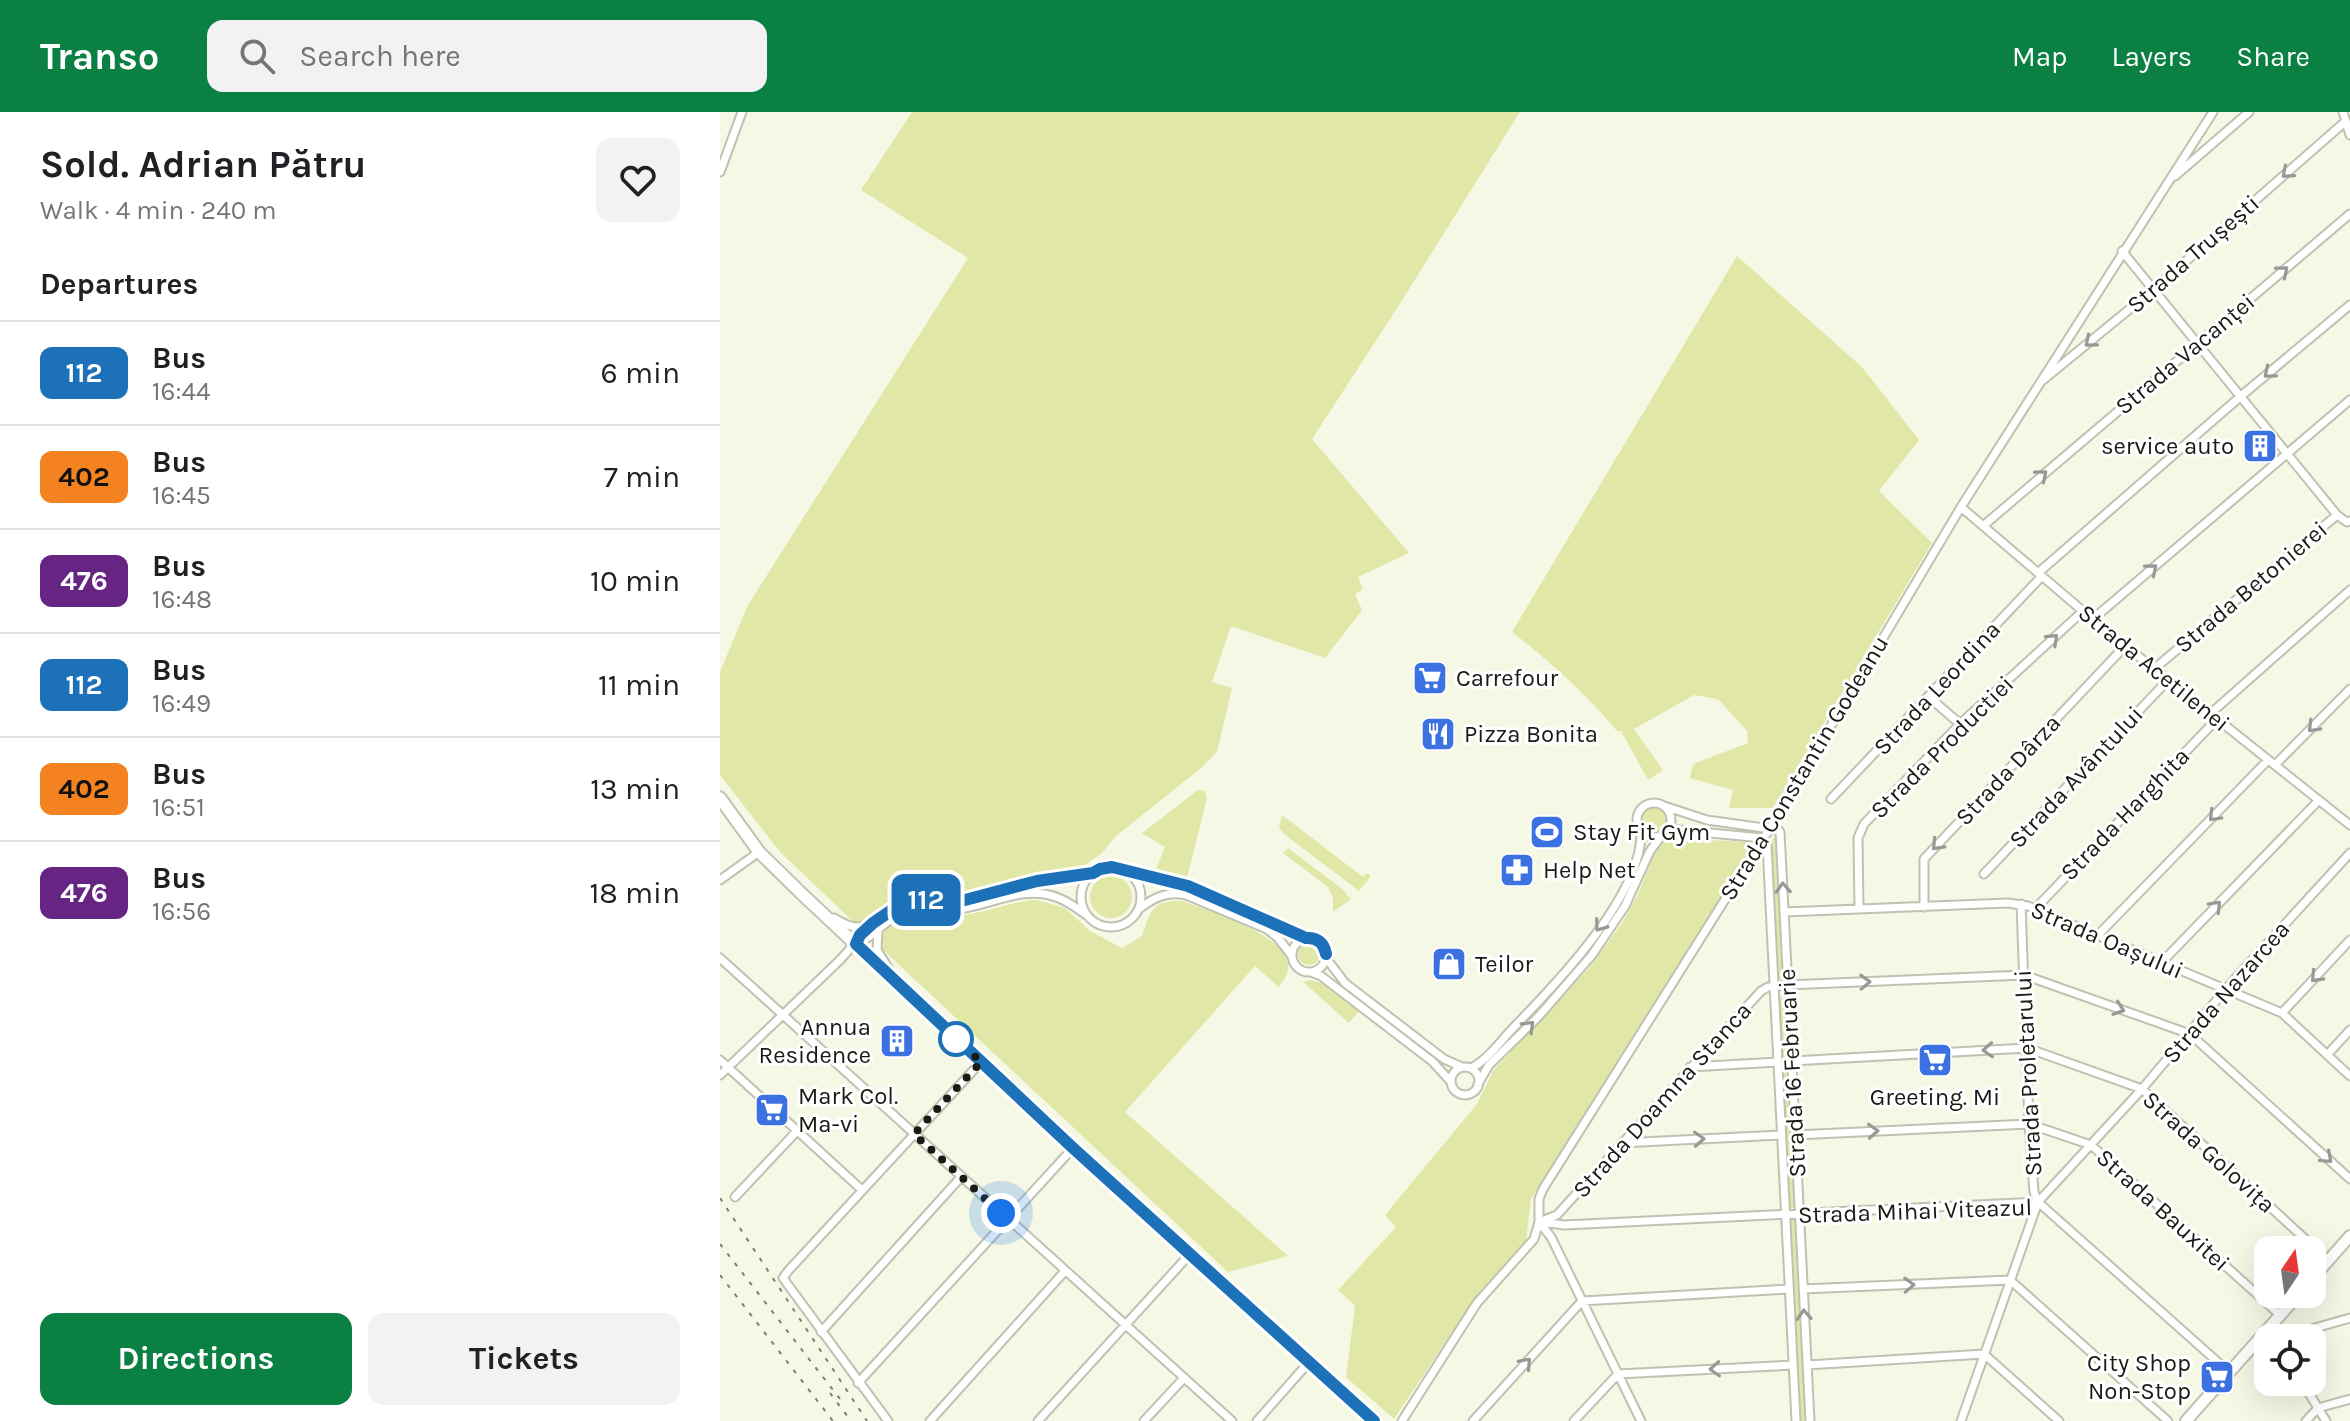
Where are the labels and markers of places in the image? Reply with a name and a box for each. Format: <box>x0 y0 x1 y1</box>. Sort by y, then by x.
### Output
building icon: service auto <box>2241 427 2279 465</box>
place label: service auto <box>2101 432 2234 460</box>
supermarket icon: Carrefour <box>1411 659 1449 697</box>
place label: Carrefour <box>1456 664 1558 692</box>
restaurant icon: Pizza Bonita <box>1419 715 1457 753</box>
place label: Pizza Bonita <box>1464 720 1598 748</box>
sports icon: Stay Fit Gym <box>1528 813 1566 851</box>
place label: Stay Fit Gym <box>1573 818 1710 846</box>
pharmacy icon: Help Net <box>1498 851 1536 889</box>
place label: Help Net <box>1543 856 1636 884</box>
shop icon: Teilor <box>1430 945 1468 983</box>
place label: Teilor <box>1475 950 1534 978</box>
place label: Annua Residence <box>758 1013 871 1069</box>
building icon: Annua Residence <box>878 1022 916 1060</box>
unlabelled marker <box>939 1022 973 1056</box>
supermarket icon: Greeting. Mi <box>1916 1041 1954 1079</box>
place label: Mark Col. Ma-vi <box>798 1082 898 1138</box>
place label: Greeting. Mi <box>1870 1083 2000 1111</box>
supermarket icon: Mark Col. Ma-vi <box>753 1091 791 1129</box>
place label: City Shop Non-Stop <box>2087 1349 2191 1405</box>
supermarket icon: City Shop Non-Stop <box>2198 1358 2236 1396</box>

